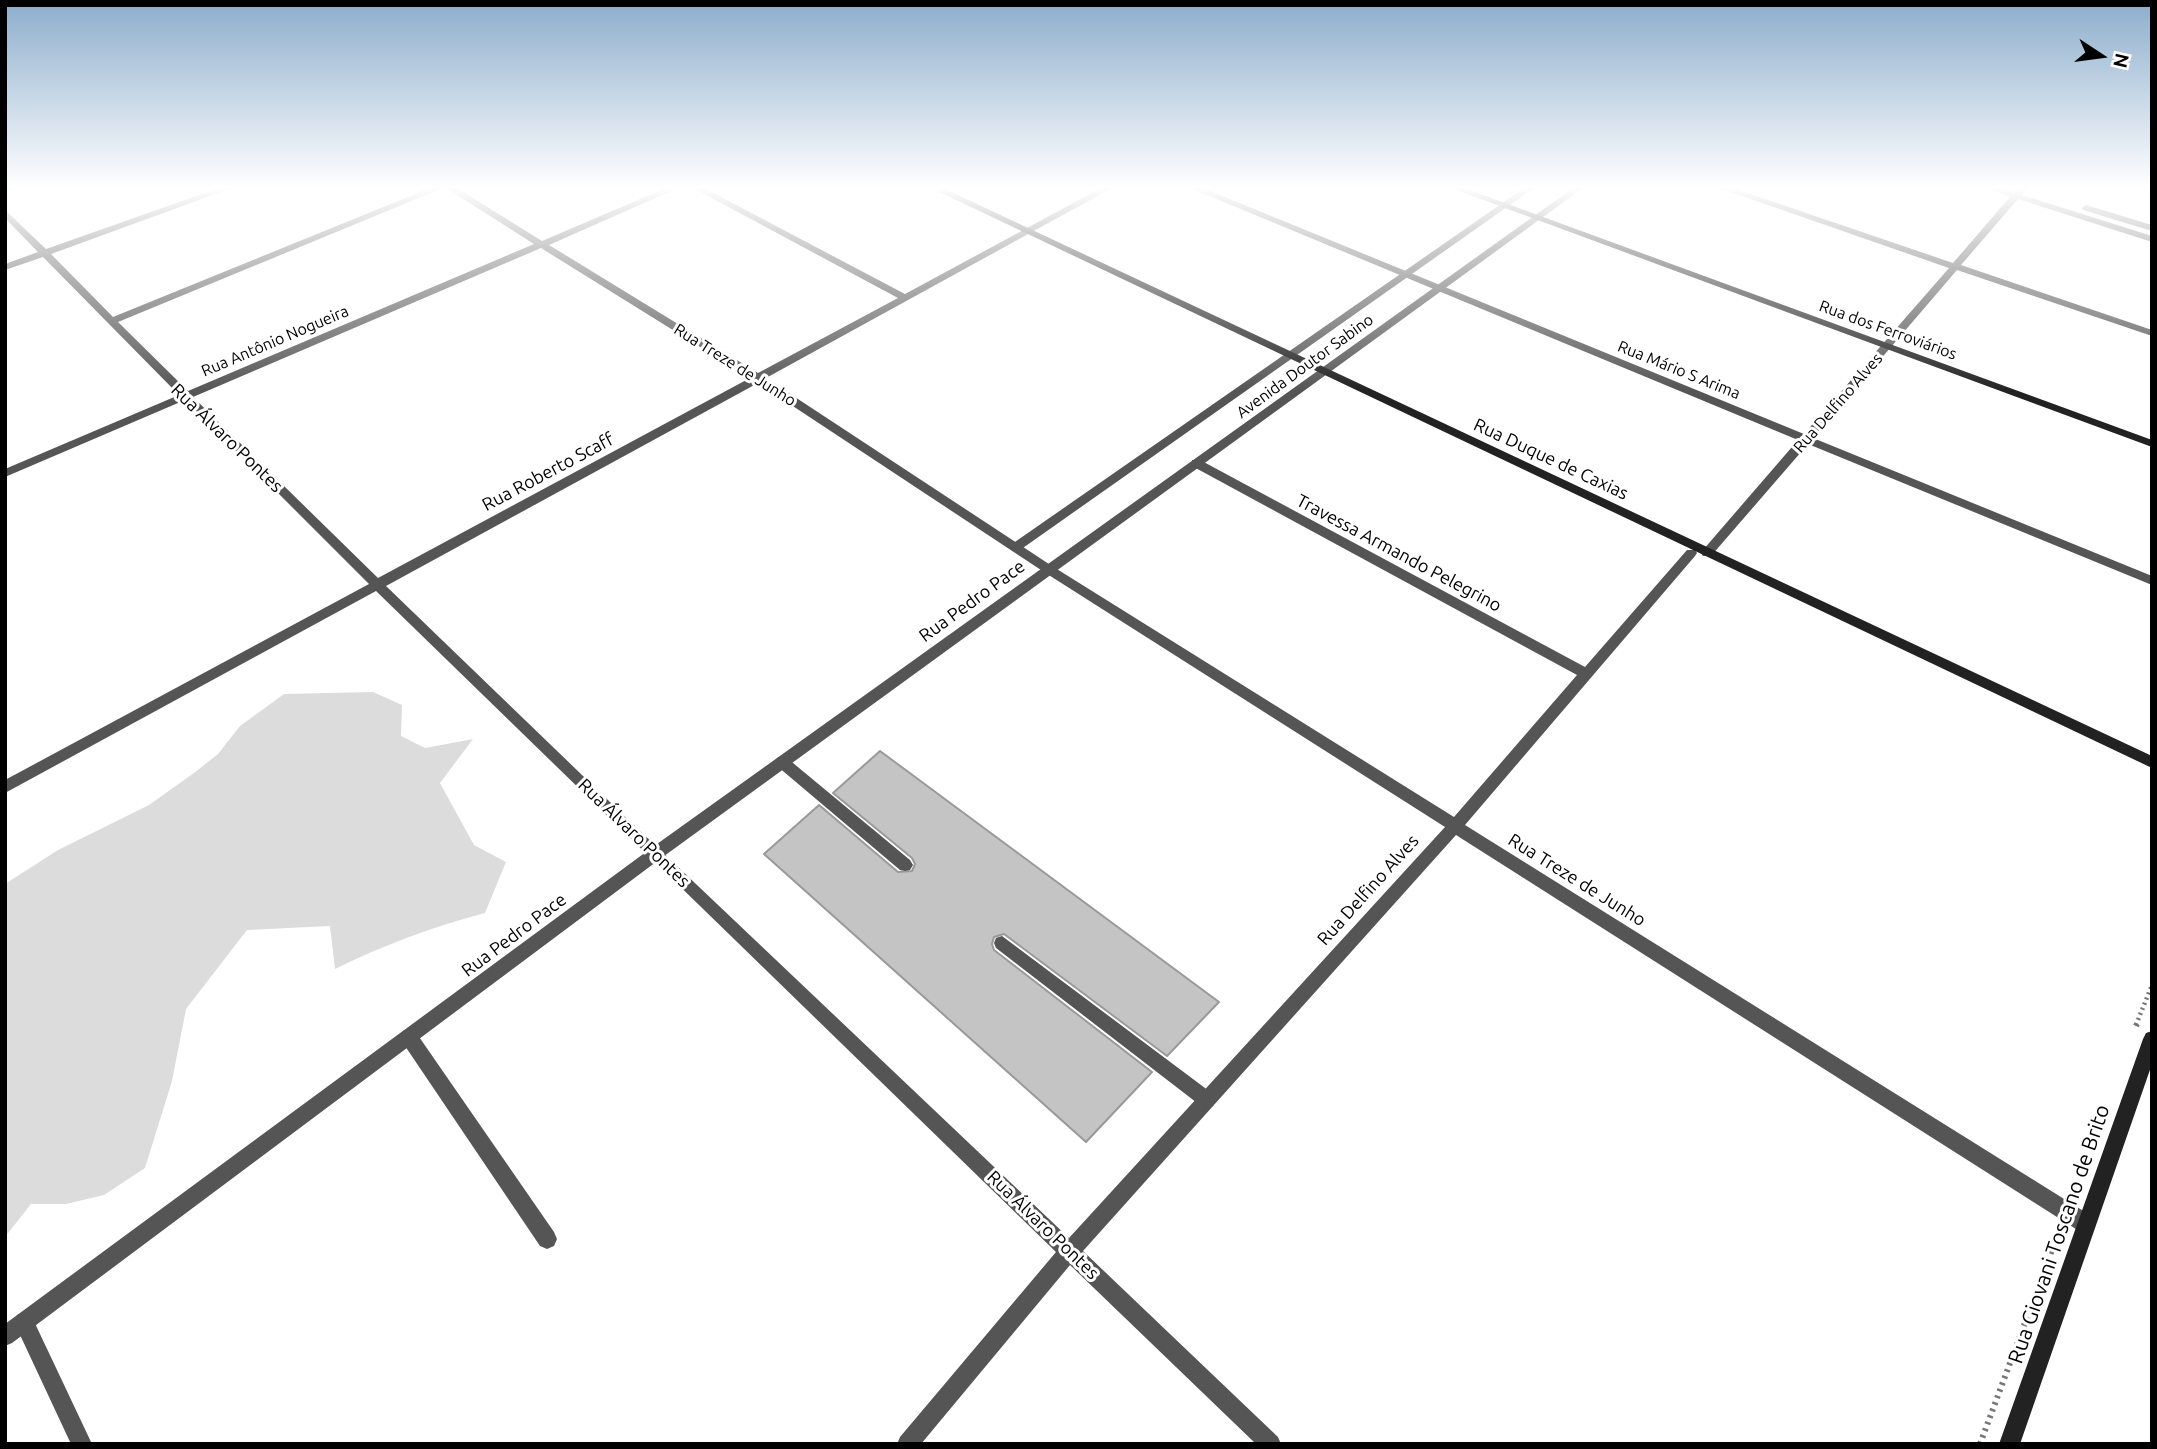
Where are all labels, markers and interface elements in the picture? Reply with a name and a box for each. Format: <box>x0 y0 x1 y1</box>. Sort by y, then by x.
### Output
north arrow <box>2066 21 2136 91</box>
text: N <box>2109 51 2134 70</box>
street label: Rua dos Ferroviários <box>1817 296 1959 364</box>
street label: Rua Antônio Nogueira <box>198 301 352 381</box>
street label: Avenida Doutor Sabino <box>1233 310 1377 422</box>
street label: Rua Treze de Junho <box>670 320 800 410</box>
street label: Rua Mário S Arima <box>1615 337 1743 403</box>
street label: Rua Delfino Alves <box>1790 349 1886 457</box>
street label: Rua Álvaro Pontes <box>167 379 287 497</box>
street label: Rua Duque de Caxias <box>1470 414 1632 504</box>
street label: Rua Roberto Scaff <box>478 428 618 516</box>
street label: Travessa Armando Pelegrino <box>1293 490 1505 616</box>
street label: Rua Pedro Pace <box>915 555 1029 647</box>
street label: Rua Álvaro Pontes <box>574 774 694 892</box>
street label: Rua Treze de Junho <box>1504 829 1650 931</box>
street label: Rua Delfino Alves <box>1313 830 1423 950</box>
street label: Rua Pedro Pace <box>457 889 571 981</box>
street label: Rua Giovani Toscano de Brito <box>2003 1101 2115 1367</box>
street label: Rua Álvaro Pontes <box>983 1166 1103 1284</box>

